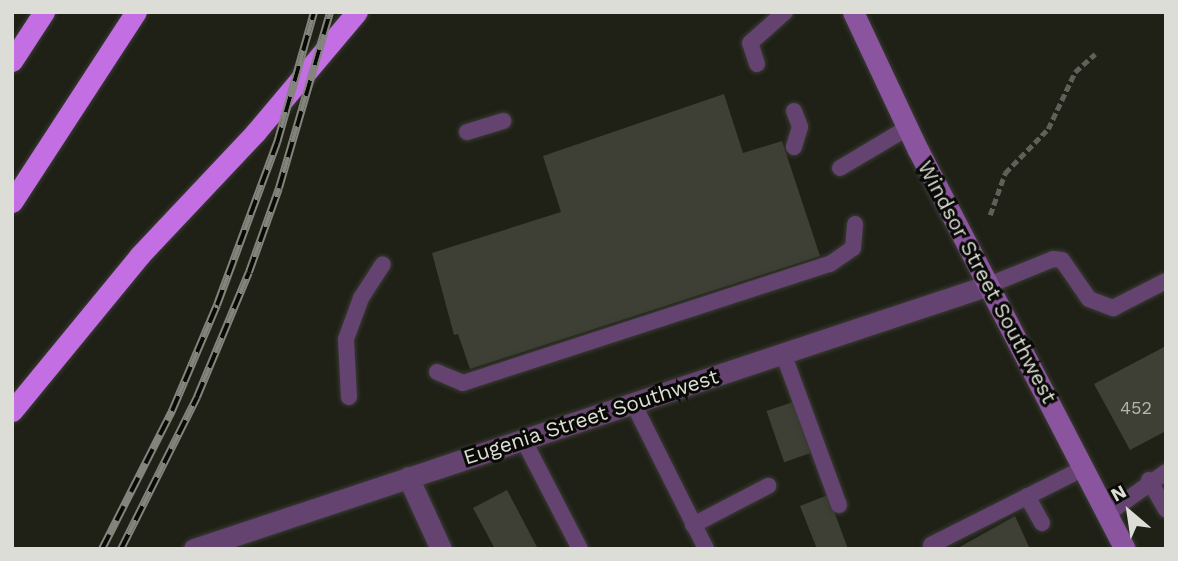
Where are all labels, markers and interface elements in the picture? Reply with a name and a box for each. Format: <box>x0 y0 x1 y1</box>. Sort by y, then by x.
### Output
street label: Windsor Street Southwest <box>912 156 1062 408</box>
street label: Eugenia Street Southwest <box>460 364 722 470</box>
house number: 452 <box>1120 397 1152 419</box>
north arrow <box>1094 477 1164 547</box>
text: N <box>1107 480 1130 507</box>

